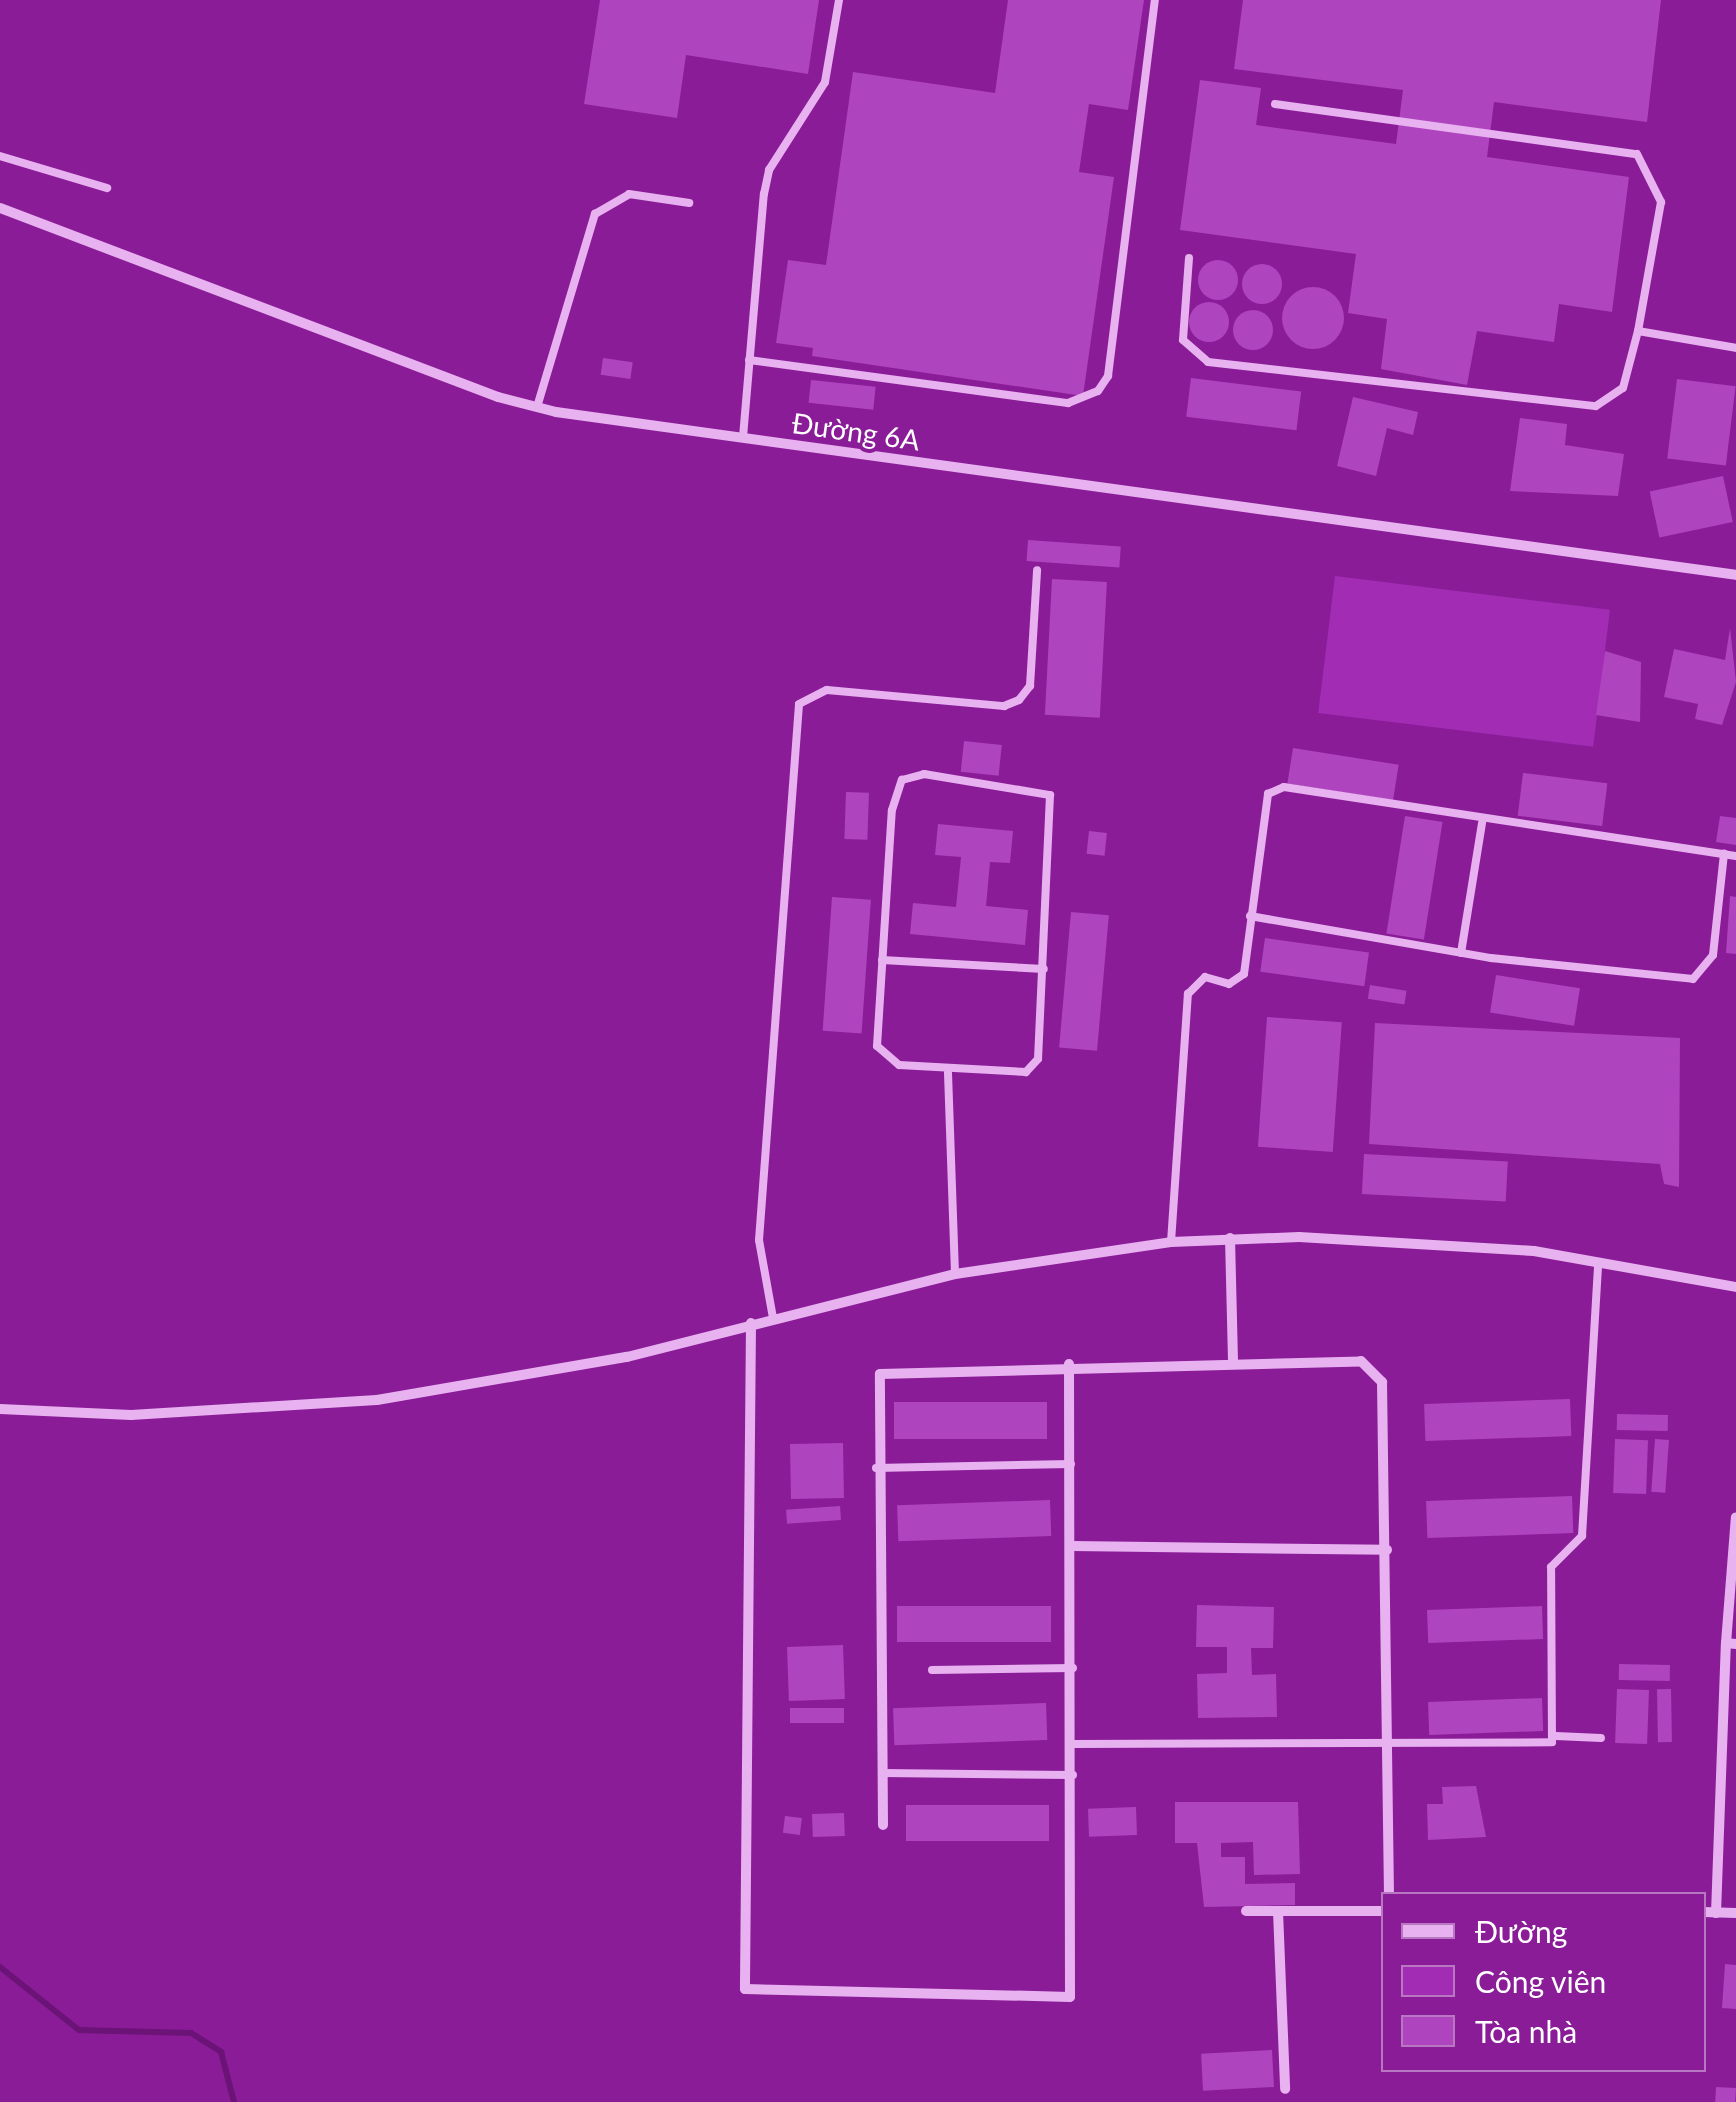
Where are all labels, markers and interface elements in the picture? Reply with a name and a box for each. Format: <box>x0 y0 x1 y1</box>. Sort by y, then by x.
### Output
street label: Đường 6A <box>790 405 922 457</box>
legend <box>1381 1892 1706 2072</box>
text: Đường <box>1475 1913 1567 1949</box>
text: Công viên <box>1475 1963 1606 1999</box>
text: Tòa nhà <box>1475 2013 1577 2049</box>

